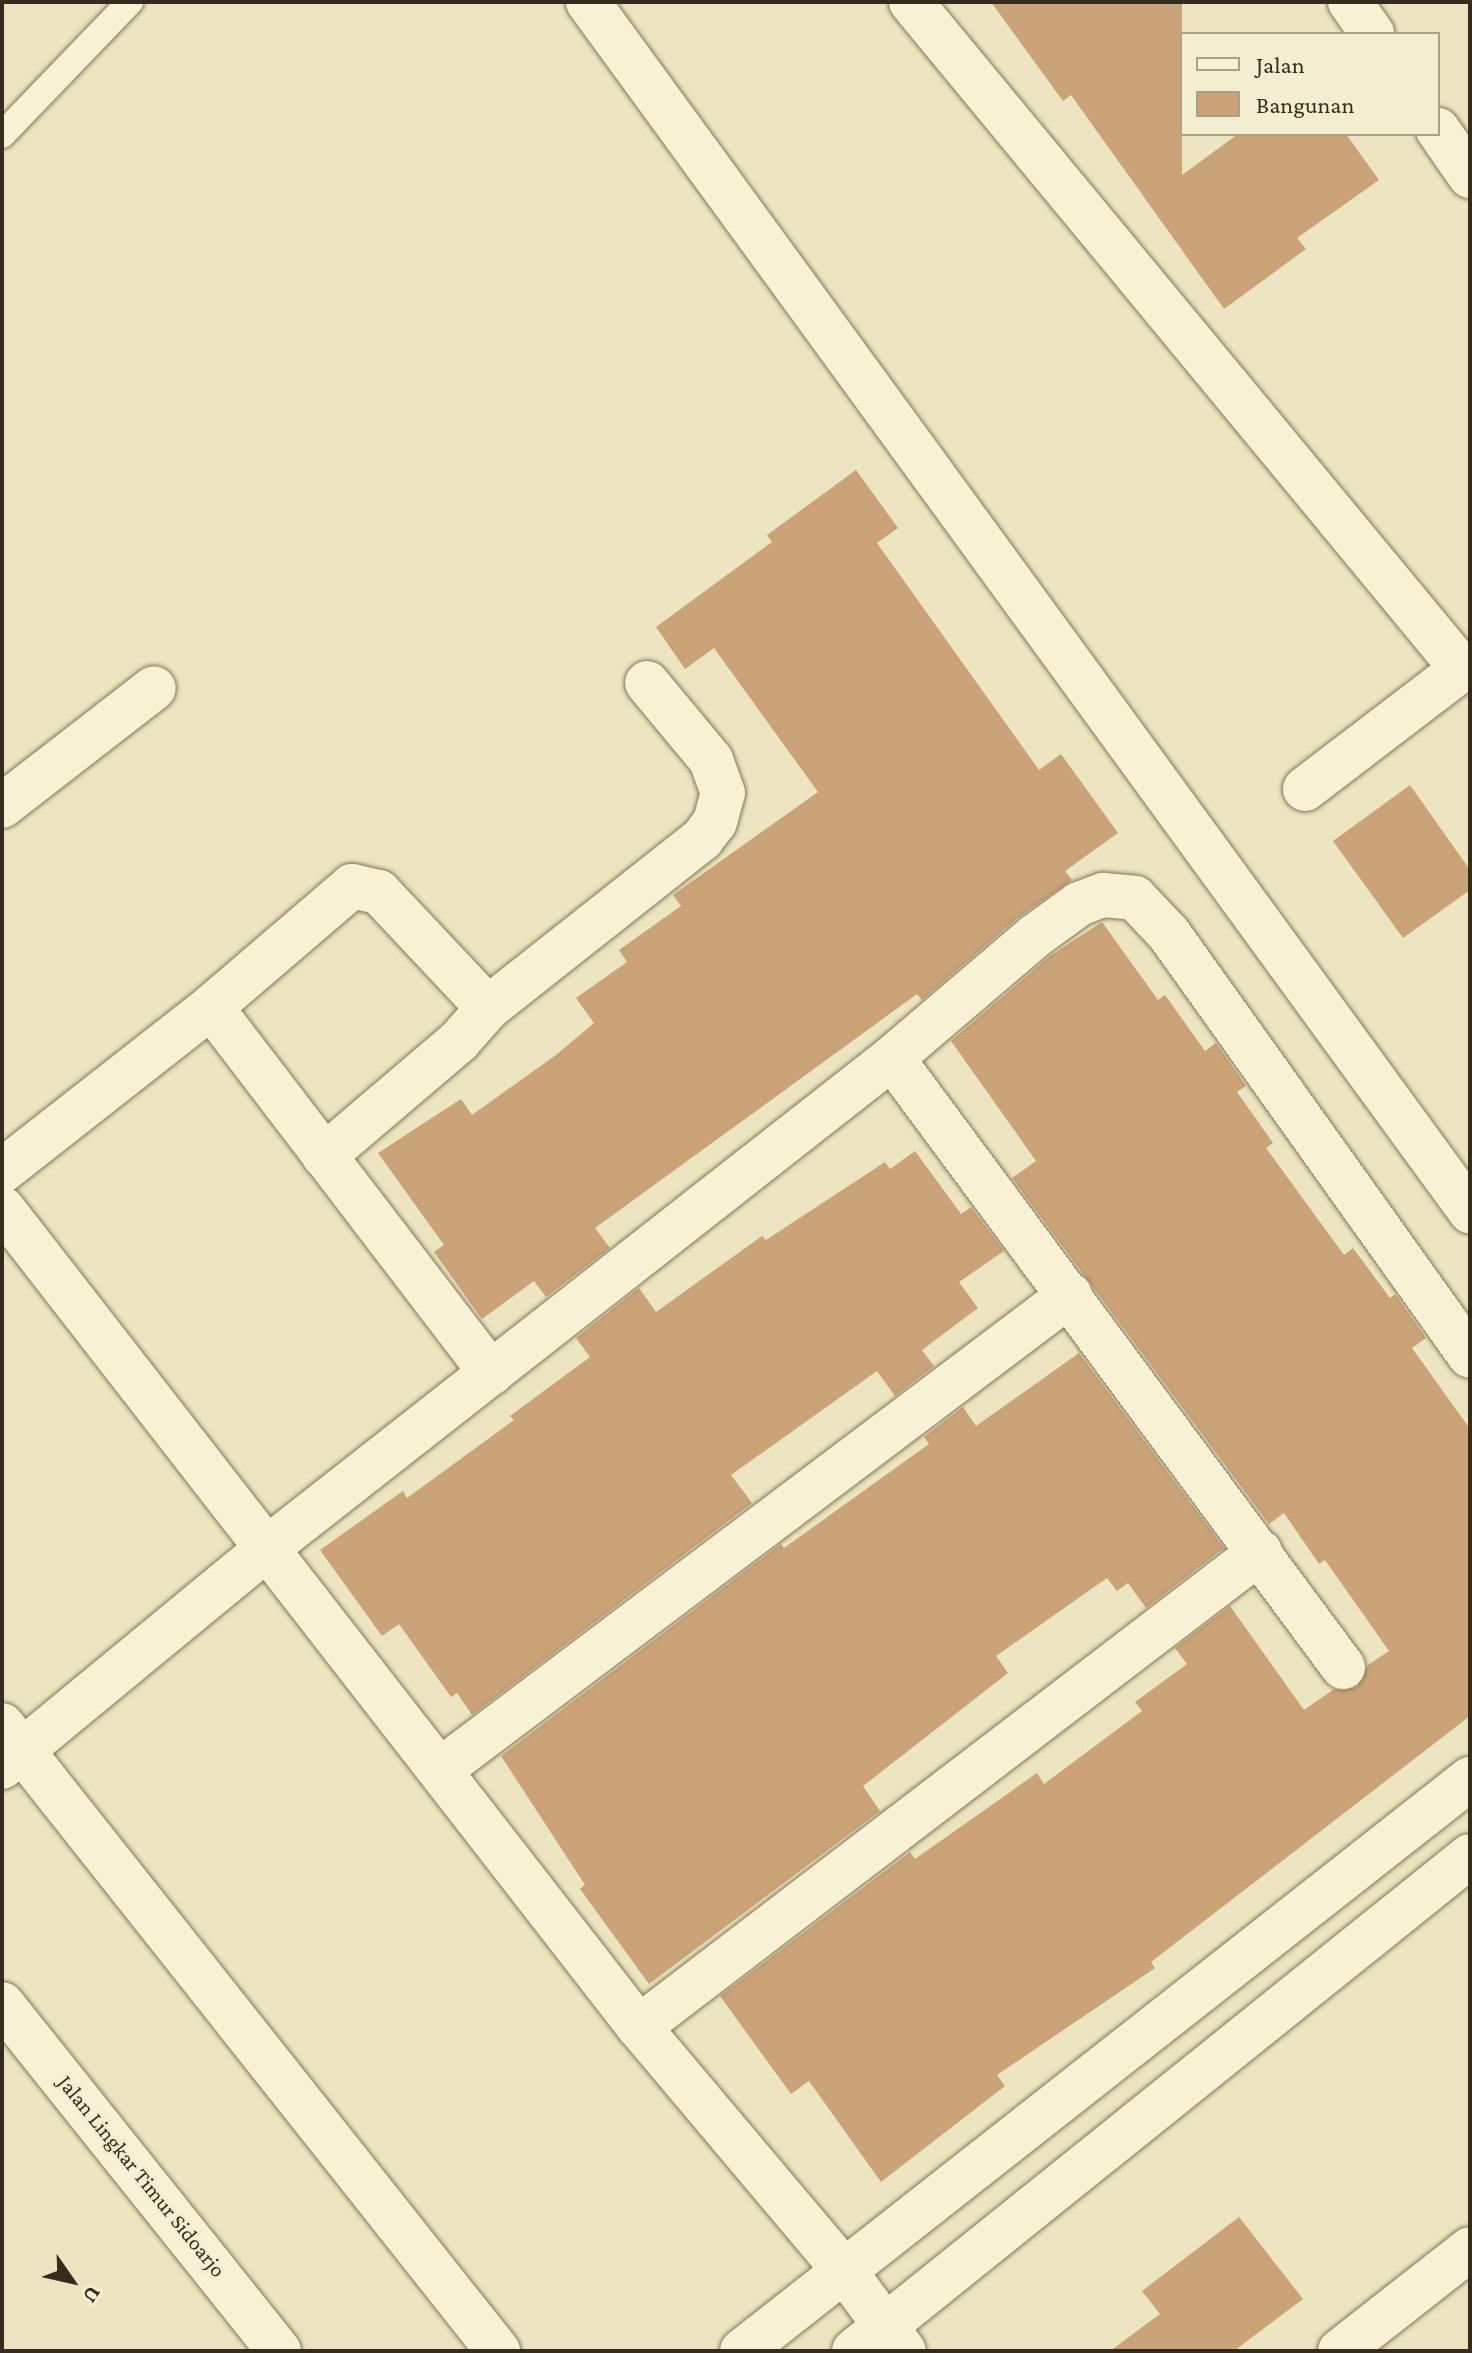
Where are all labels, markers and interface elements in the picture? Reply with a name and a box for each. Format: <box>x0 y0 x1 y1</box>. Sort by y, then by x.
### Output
legend <box>1180 32 1440 136</box>
text: Jalan <box>1256 51 1305 78</box>
text: Bangunan <box>1256 91 1354 118</box>
street label: Jalan Lingkar Timur Sidoarjo <box>52 2070 232 2282</box>
north arrow <box>32 2241 112 2321</box>
text: U <box>78 2281 107 2308</box>

